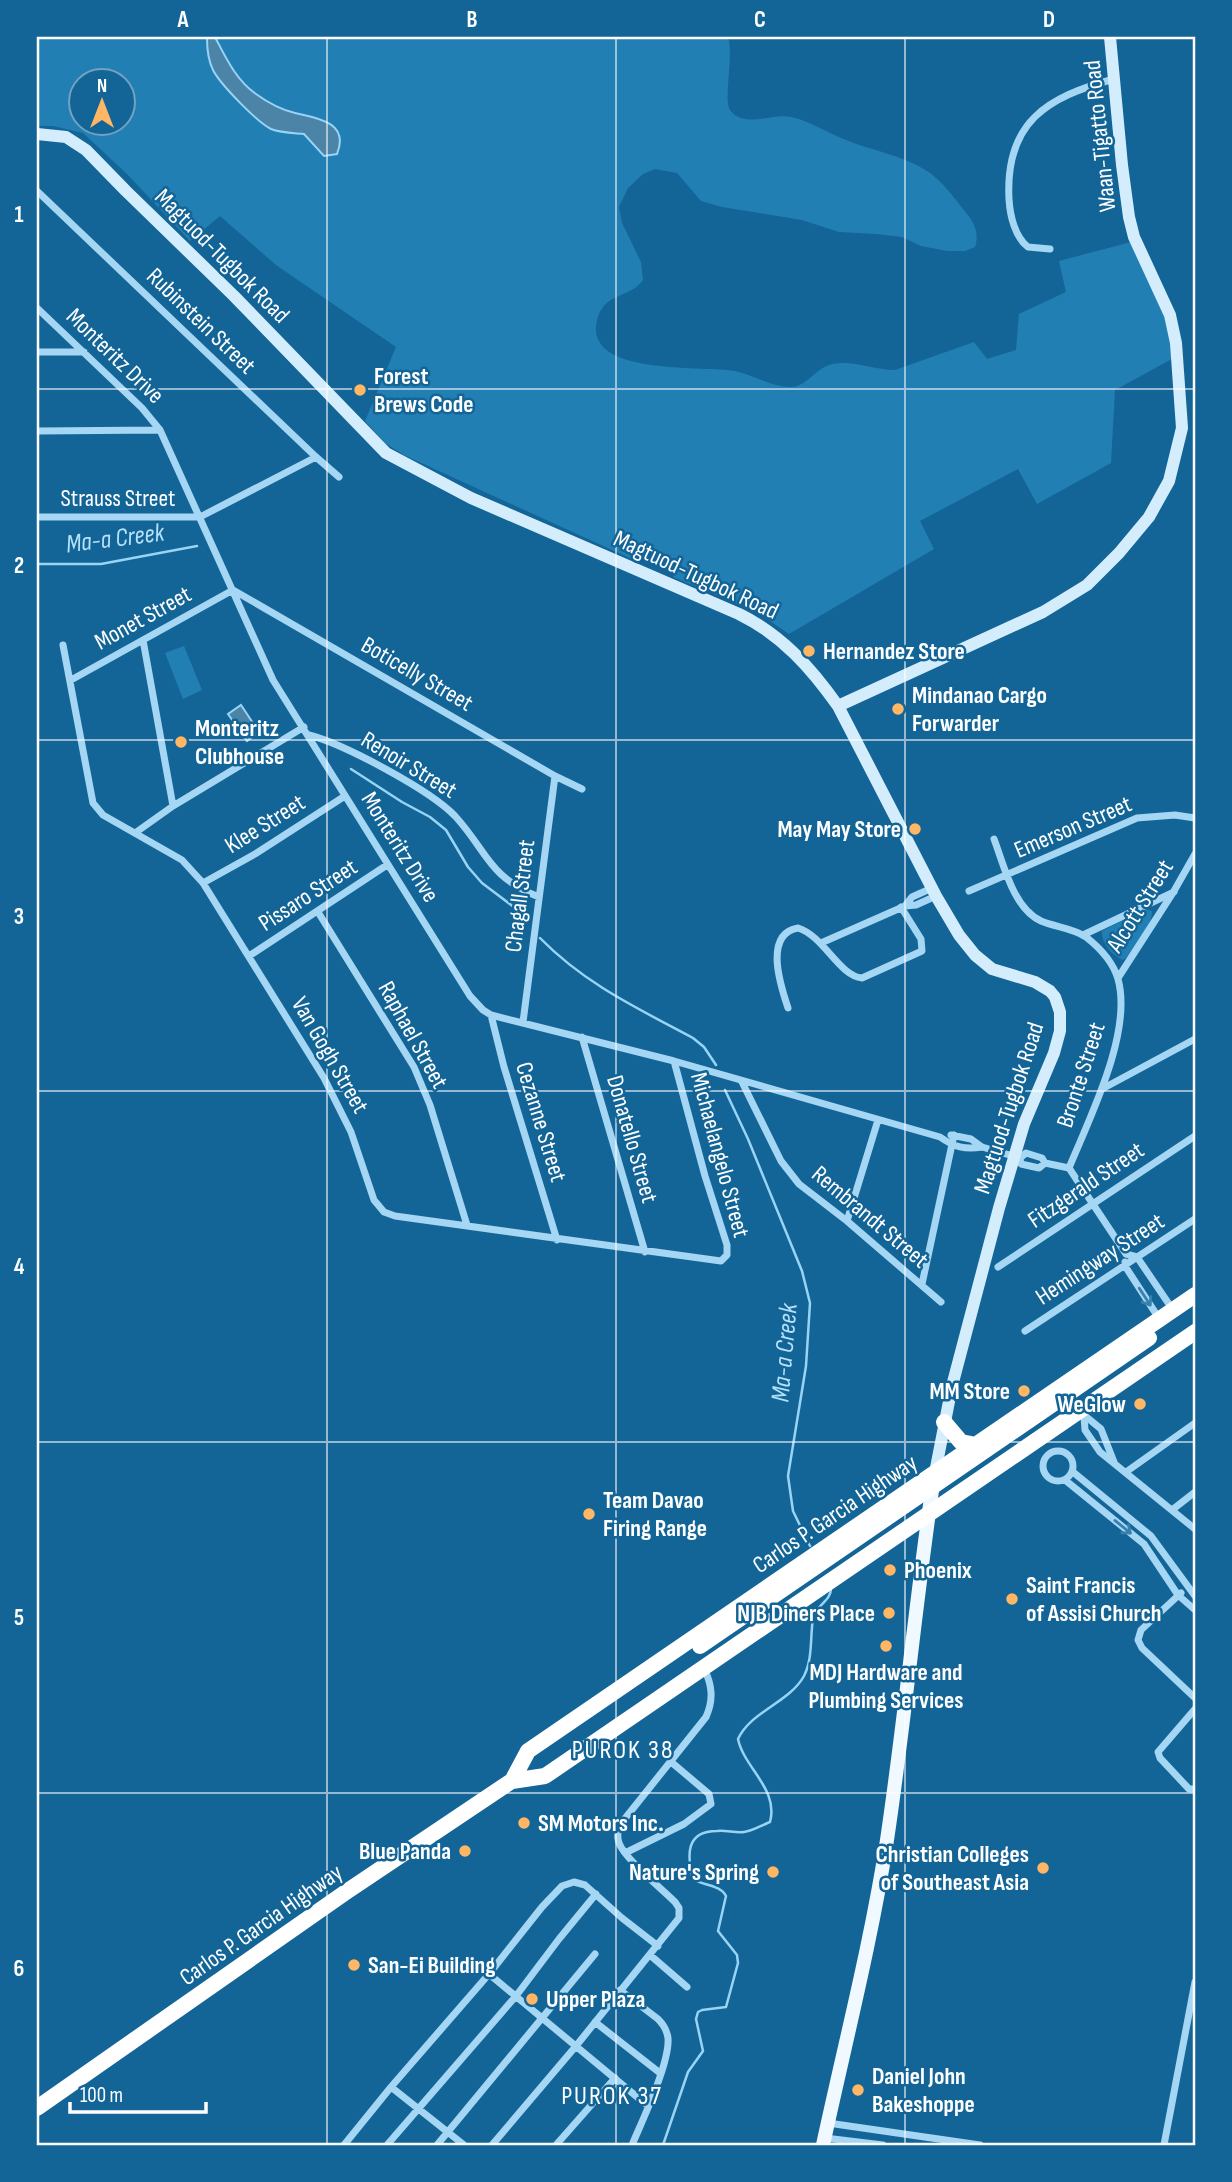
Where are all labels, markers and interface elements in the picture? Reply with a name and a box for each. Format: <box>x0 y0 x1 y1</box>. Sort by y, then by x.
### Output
text: A <box>177 6 190 34</box>
text: B <box>467 6 478 34</box>
text: C <box>754 6 766 34</box>
text: D <box>1043 6 1055 34</box>
street label: Waan-Tigatto Road <box>1078 59 1122 213</box>
north arrow <box>66 66 136 136</box>
text: N <box>97 75 107 98</box>
street label: Magtuod-Tugbok Road <box>149 183 295 329</box>
text: 1 <box>14 201 24 229</box>
street label: Rubinstein Street <box>140 262 262 380</box>
street label: Monteritz Drive <box>60 302 170 410</box>
place label: Forest Brews Code <box>374 362 474 419</box>
marker: Forest Brews Code <box>352 382 368 398</box>
street label: Strauss Street <box>61 484 175 513</box>
water label: Ma-a Creek <box>64 517 167 560</box>
street label: Magtuod-Tugbok Road <box>609 524 783 626</box>
text: 2 <box>14 552 24 580</box>
street label: Monet Street <box>90 580 196 656</box>
street label: Boticelly Street <box>356 630 478 718</box>
place label: Hernandez Store <box>823 637 965 666</box>
marker: Hernandez Store <box>801 643 817 659</box>
place label: Mindanao Cargo Forwarder <box>912 681 1047 738</box>
marker: Mindanao Cargo Forwarder <box>890 701 906 717</box>
place label: Monteritz Clubhouse <box>195 714 284 771</box>
street label: Renoir Street <box>356 725 462 805</box>
marker: Monteritz Clubhouse <box>173 734 189 750</box>
street label: Monteritz Drive <box>355 786 445 908</box>
street label: Klee Street <box>220 788 310 860</box>
street label: Emerson Street <box>1010 789 1136 865</box>
place label: May May Store <box>777 815 901 844</box>
marker: May May Store <box>907 821 923 837</box>
street label: Chagall Street <box>499 838 541 954</box>
street label: Pissaro Street <box>253 852 363 938</box>
street label: Alcott Street <box>1100 854 1180 958</box>
text: 3 <box>14 903 24 931</box>
street label: Raphael Street <box>372 976 454 1094</box>
street label: Van Gogh Street <box>285 992 375 1118</box>
street label: Magtuod-Tugbok Road <box>968 1019 1050 1197</box>
street label: Bronte Street <box>1050 1019 1112 1131</box>
street label: Cezanne Street <box>509 1059 573 1185</box>
street label: Michaelangelo Street <box>684 1069 756 1241</box>
street label: Donatello Street <box>600 1072 664 1206</box>
street label: Fitzgerald Street <box>1022 1136 1150 1234</box>
street label: Rembrandt Street <box>806 1160 934 1274</box>
street label: Hemingway Street <box>1030 1207 1170 1311</box>
text: 4 <box>14 1253 25 1281</box>
one-way arrow <box>1138 1287 1152 1306</box>
water label: Ma-a Creek <box>765 1301 805 1404</box>
place label: MM Store <box>929 1377 1010 1406</box>
marker: MM Store <box>1016 1383 1032 1399</box>
place label: WeGlow <box>1057 1390 1127 1419</box>
marker: WeGlow <box>1132 1396 1148 1412</box>
street label: Carlos P. Garcia Highway <box>747 1448 923 1580</box>
place label: Team Davao Firing Range <box>603 1486 707 1543</box>
marker: Team Davao Firing Range <box>581 1506 597 1522</box>
one-way arrow <box>1113 1519 1132 1534</box>
place label: Phoenix <box>904 1556 972 1585</box>
marker: Phoenix <box>882 1562 898 1578</box>
place label: Saint Francis of Assisi Church <box>1026 1571 1162 1628</box>
marker: Saint Francis of Assisi Church <box>1004 1591 1020 1607</box>
place label: NJB Diners Place <box>737 1599 875 1628</box>
text: 5 <box>14 1604 24 1632</box>
marker: NJB Diners Place <box>881 1605 897 1621</box>
marker: MDJ Hardware and Plumbing Services <box>878 1638 894 1654</box>
place label: MDJ Hardware and Plumbing Services <box>808 1658 964 1715</box>
district label: PUROK 38 <box>572 1735 674 1766</box>
place label: SM Motors Inc. <box>538 1809 664 1838</box>
marker: SM Motors Inc. <box>516 1815 532 1831</box>
place label: Blue Panda <box>359 1837 451 1866</box>
place label: Christian Colleges of Southeast Asia <box>875 1840 1029 1897</box>
marker: Blue Panda <box>457 1843 473 1859</box>
street label: Carlos P. Garcia Highway <box>174 1858 348 1992</box>
place label: Nature's Spring <box>629 1858 759 1887</box>
marker: Christian Colleges of Southeast Asia <box>1035 1860 1051 1876</box>
marker: Nature's Spring <box>765 1864 781 1880</box>
place label: San-Ei Building <box>368 1951 495 1980</box>
text: 6 <box>14 1955 24 1983</box>
marker: San-Ei Building <box>346 1957 362 1973</box>
place label: Upper Plaza <box>546 1985 645 2014</box>
marker: Upper Plaza <box>524 1991 540 2007</box>
place label: Daniel John Bakeshoppe <box>872 2062 975 2119</box>
scale bar <box>70 2070 206 2114</box>
district label: PUROK 37 <box>561 2081 663 2112</box>
marker: Daniel John Bakeshoppe <box>850 2082 866 2098</box>
text: 100 m <box>80 2083 123 2108</box>

